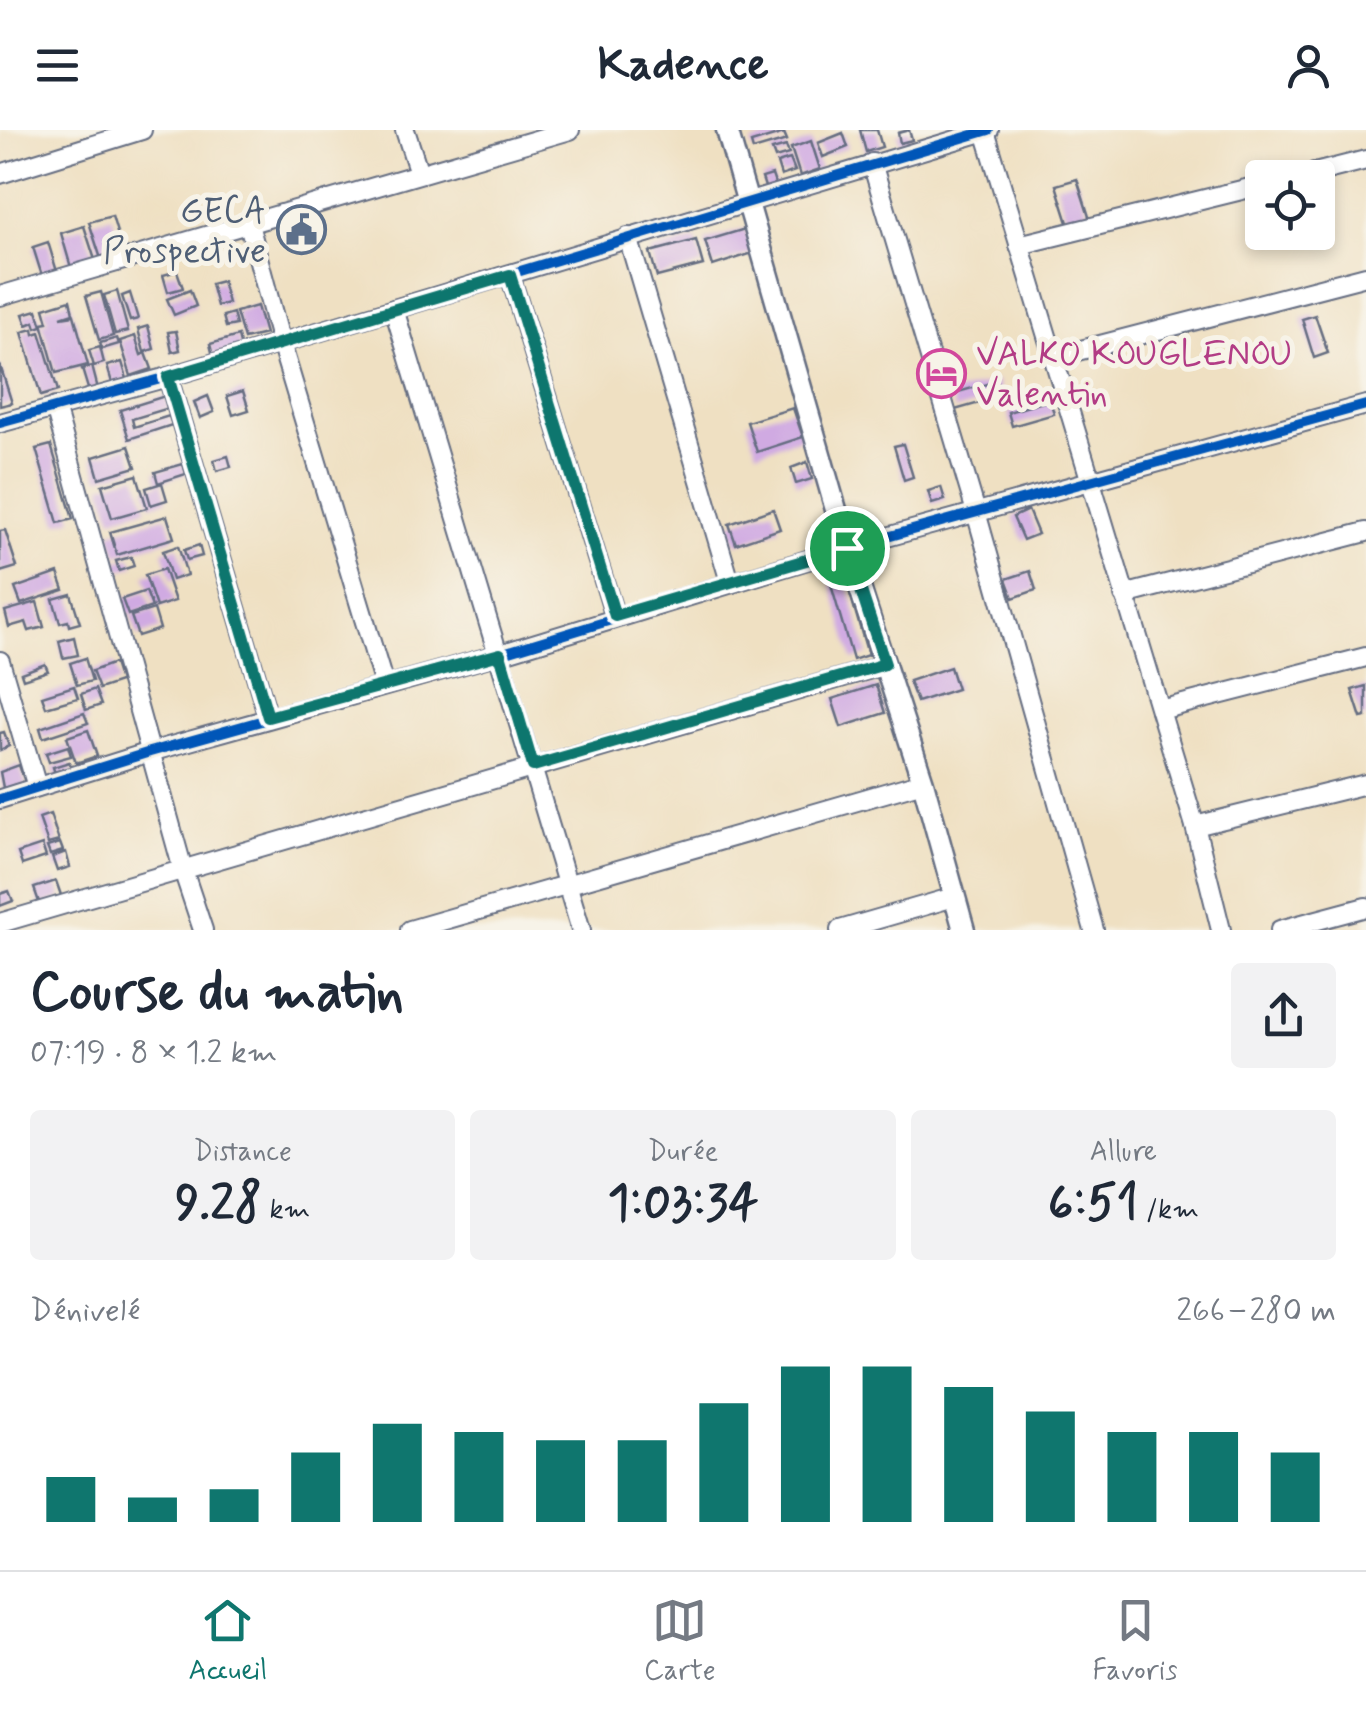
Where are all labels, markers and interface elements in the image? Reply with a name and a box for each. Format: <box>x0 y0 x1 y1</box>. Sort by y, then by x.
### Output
text: Kadence <box>597 36 769 95</box>
icon: menu <box>30 38 85 93</box>
icon: person <box>1281 38 1336 93</box>
map controls <box>1245 160 1335 250</box>
button: locate <box>1245 160 1335 250</box>
place label: GECA Prospective <box>103 189 266 275</box>
public building icon: GECA Prospective <box>275 204 327 256</box>
place label: VALKO KOUGLENOU Valentin <box>976 332 1293 418</box>
hotel icon: VALKO KOUGLENOU Valentin <box>915 347 967 399</box>
pin <box>805 506 890 591</box>
icon: arrive <box>820 521 875 576</box>
text: Course du matin <box>30 958 404 1030</box>
button: share <box>1231 963 1336 1068</box>
text: 07:19 · 8 × 1.2 km <box>30 1032 277 1074</box>
text: Distance <box>193 1134 292 1171</box>
text: Durée <box>648 1134 718 1171</box>
text: Allure <box>1090 1134 1157 1171</box>
text: 9.28 <box>175 1171 262 1237</box>
text: 1:03:34 <box>607 1171 759 1237</box>
text: 6:51 <box>1048 1171 1138 1237</box>
text: km <box>262 1192 310 1229</box>
text: /km <box>1138 1192 1199 1229</box>
text: Dénivelé <box>30 1290 140 1332</box>
text: 266–280 m <box>1176 1290 1336 1332</box>
tab: Accueil <box>188 1593 267 1690</box>
tab: Carte <box>644 1593 716 1690</box>
tab: Favoris <box>1093 1593 1178 1690</box>

